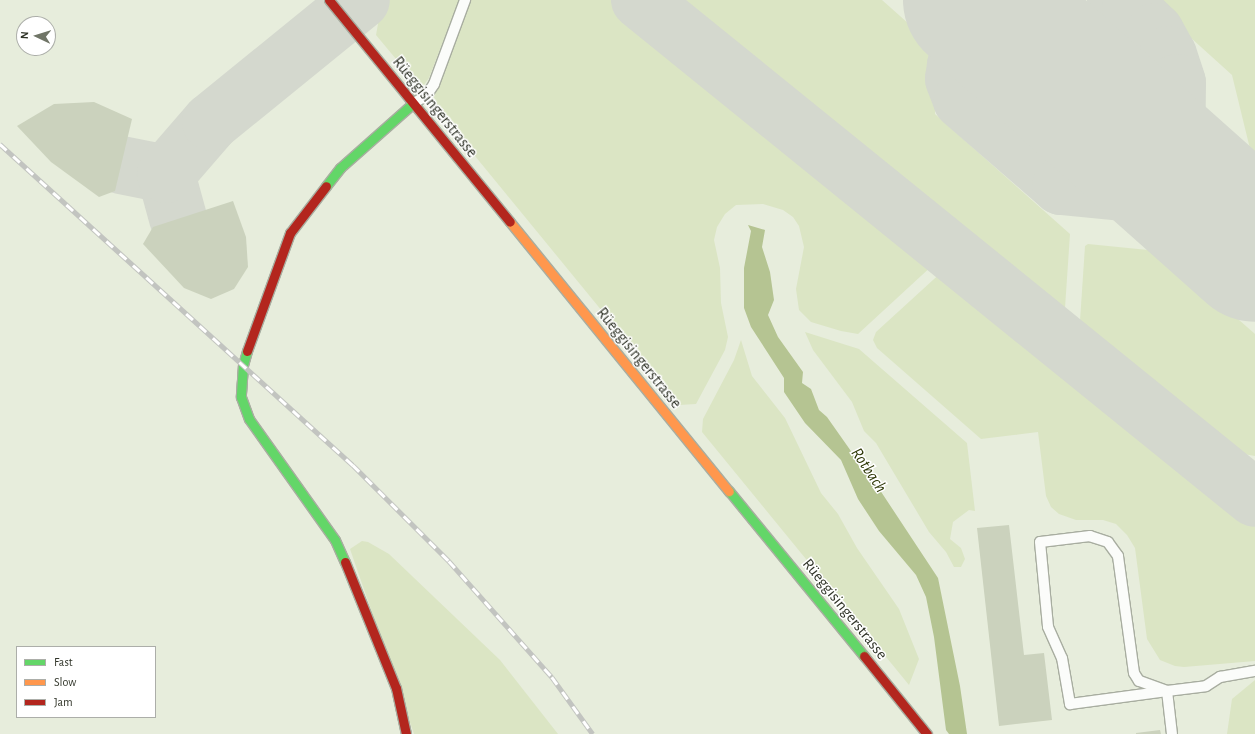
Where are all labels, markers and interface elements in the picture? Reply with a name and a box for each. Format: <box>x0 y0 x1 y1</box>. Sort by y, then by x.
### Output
north arrow <box>16 16 56 56</box>
text: N <box>19 31 30 39</box>
street label: Rüeggisingerstrasse <box>388 53 482 161</box>
street label: Rüeggisingerstrasse <box>592 304 686 412</box>
water label: Rotbach <box>847 444 891 496</box>
street label: Rüeggisingerstrasse <box>798 555 892 663</box>
legend <box>16 646 156 718</box>
text: Fast <box>54 656 73 668</box>
text: Slow <box>54 676 76 688</box>
text: Jam <box>54 696 73 708</box>

